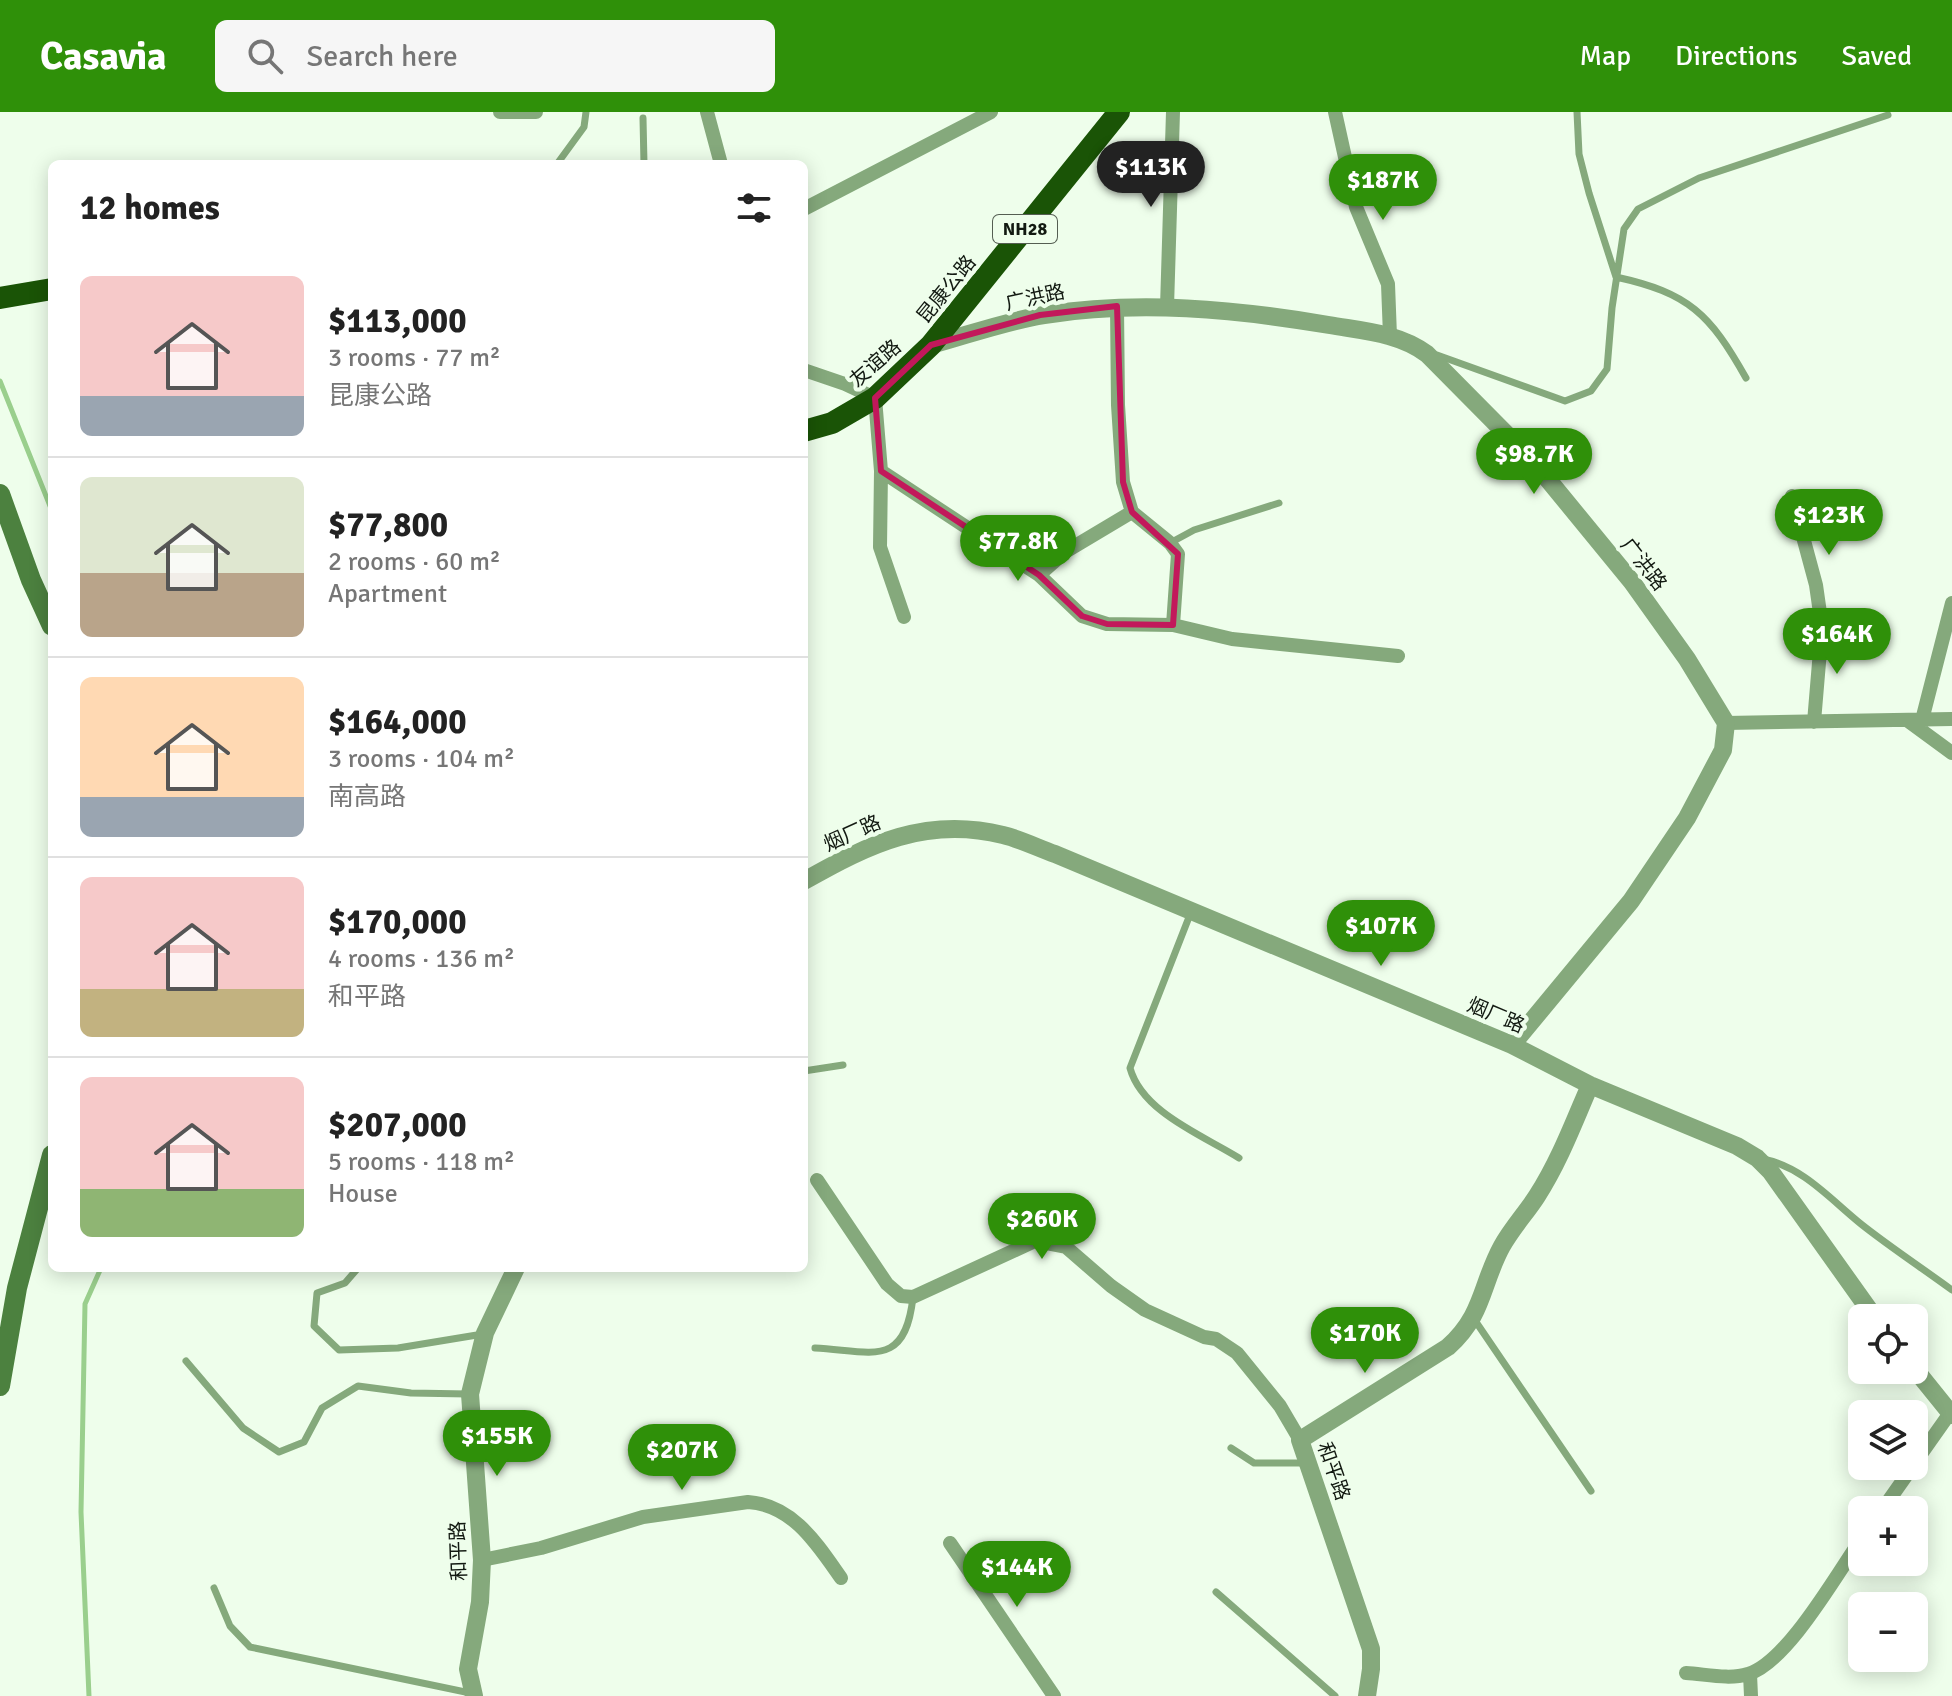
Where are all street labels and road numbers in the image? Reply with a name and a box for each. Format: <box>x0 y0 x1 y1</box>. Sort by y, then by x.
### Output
road number: NH28 <box>993 215 1057 243</box>
street label: 昆康公路 <box>912 250 981 328</box>
street label: 广洪路 <box>1003 279 1067 316</box>
street label: 友谊路 <box>844 334 906 392</box>
street label: 广洪路 <box>1615 533 1672 596</box>
street label: 烟厂路 <box>820 810 885 857</box>
street label: 烟厂路 <box>1463 992 1528 1039</box>
street label: 和平路 <box>1312 1439 1355 1504</box>
street label: 和平路 <box>445 1521 472 1581</box>

